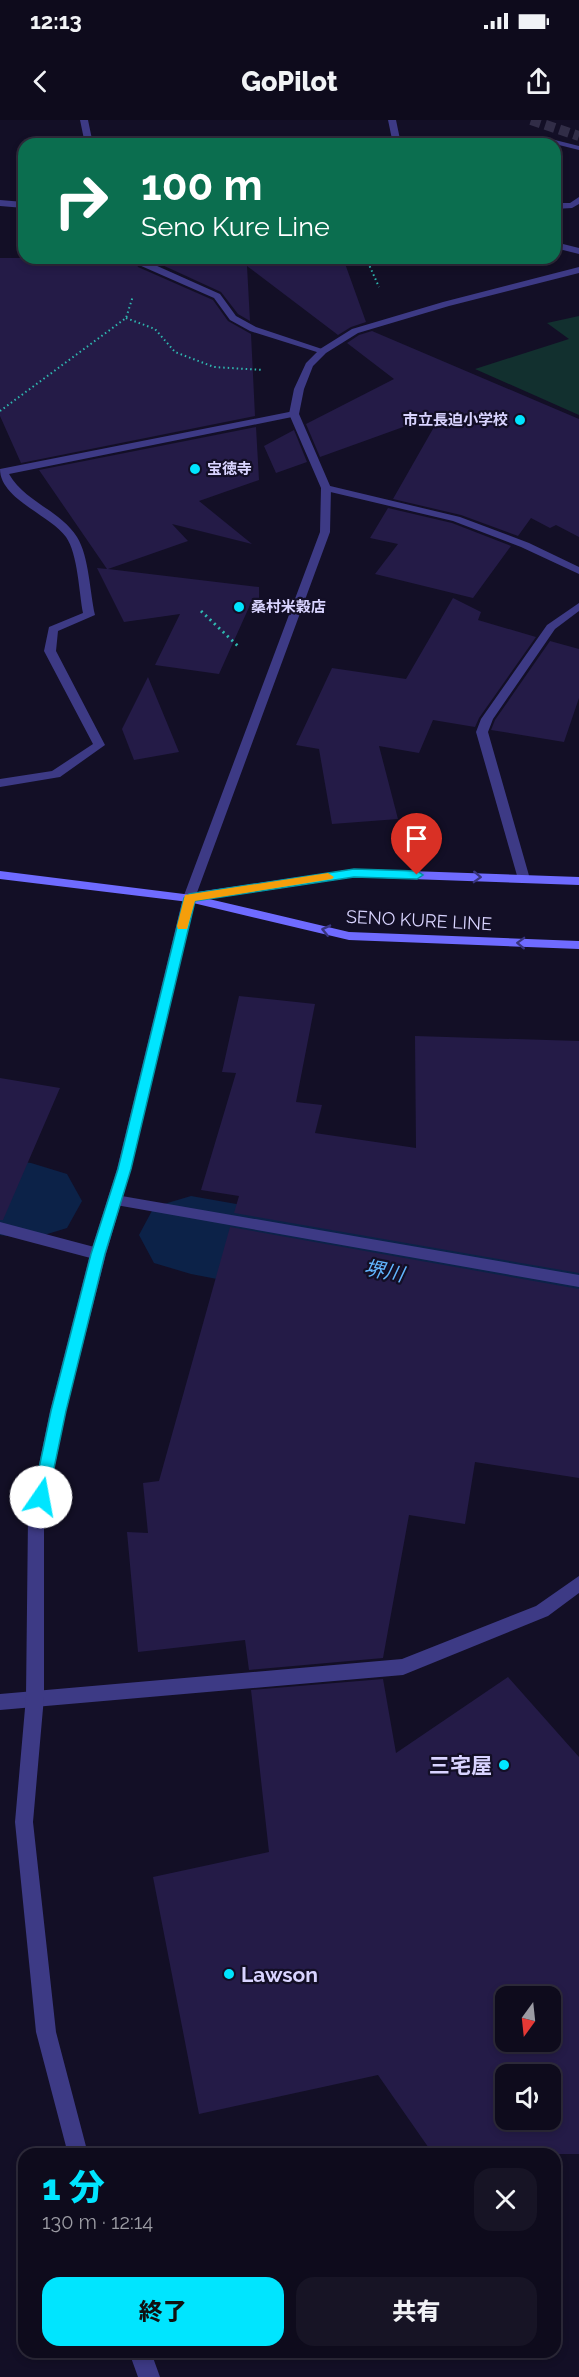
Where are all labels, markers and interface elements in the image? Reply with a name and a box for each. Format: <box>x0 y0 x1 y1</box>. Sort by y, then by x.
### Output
text: 12:13 <box>30 8 82 34</box>
icon: back <box>24 65 57 98</box>
icon: share <box>522 65 555 98</box>
text: GoPilot <box>241 66 338 97</box>
text: 100 m <box>141 161 263 210</box>
icon: right <box>42 162 120 240</box>
text: Seno Kure Line <box>141 211 330 242</box>
place label: 市立長迫小学校 <box>403 411 508 429</box>
marker: 市立長迫小学校 <box>513 413 527 427</box>
place label: 宝徳寺 <box>207 460 252 478</box>
marker: 宝徳寺 <box>188 462 202 476</box>
place label: 桑村米穀店 <box>251 598 326 616</box>
marker: 桑村米穀店 <box>232 600 246 614</box>
pin <box>391 813 442 875</box>
icon: arrive <box>400 822 433 855</box>
one-way arrow <box>473 871 482 883</box>
street label: SENO KURE LINE <box>345 906 493 934</box>
one-way arrow <box>322 925 332 938</box>
one-way arrow <box>516 937 525 949</box>
water label: 堺川 <box>362 1255 408 1287</box>
position arrow <box>9 1465 73 1529</box>
place label: 三宅屋 <box>429 1753 492 1778</box>
marker: 三宅屋 <box>497 1758 511 1772</box>
place label: Lawson <box>241 1962 318 1987</box>
marker: Lawson <box>222 1967 236 1981</box>
north arrow <box>495 1986 561 2052</box>
map controls <box>495 1986 561 2130</box>
button: sound <box>495 2064 561 2130</box>
text: 1 分 <box>42 2166 105 2208</box>
button: close <box>474 2168 537 2231</box>
text: 130 m · 12:14 <box>42 2210 153 2234</box>
button: 終了 <box>42 2277 284 2346</box>
button: 共有 <box>296 2277 537 2346</box>

